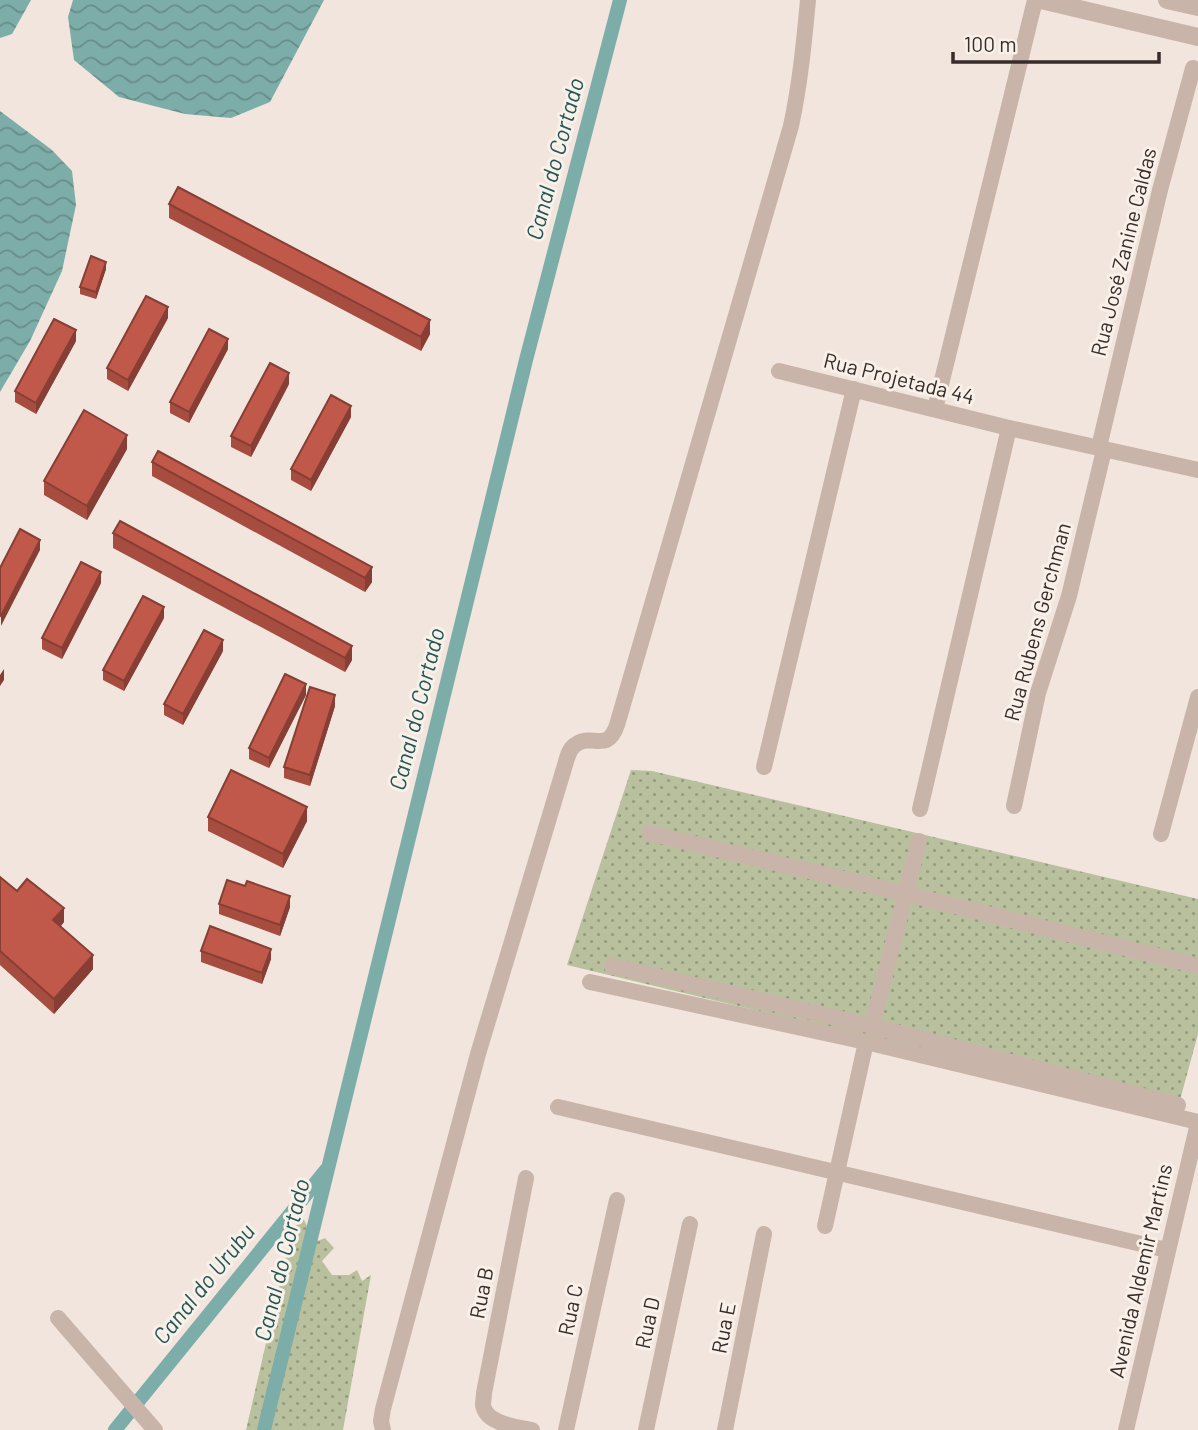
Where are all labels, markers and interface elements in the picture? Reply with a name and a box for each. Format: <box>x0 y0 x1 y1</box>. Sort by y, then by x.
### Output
scale bar <box>953 21 1160 65</box>
text: 100 m <box>964 31 1017 56</box>
water label: Canal do Cortado <box>519 75 589 243</box>
street label: Rua José Zanine Caldas <box>1085 145 1161 359</box>
street label: Rua Projetada 44 <box>821 347 977 408</box>
street label: Rua Rubens Gerchman <box>998 520 1075 724</box>
water label: Canal do Cortado <box>382 625 450 793</box>
street label: Avenida Aldemir Martins <box>1103 1161 1176 1380</box>
water label: Canal do Cortado <box>247 1176 315 1344</box>
water label: Canal do Urubu <box>146 1218 260 1349</box>
street label: Rua B <box>463 1265 498 1321</box>
street label: Rua C <box>552 1282 587 1338</box>
street label: Rua D <box>629 1295 664 1351</box>
street label: Rua E <box>705 1300 740 1355</box>

